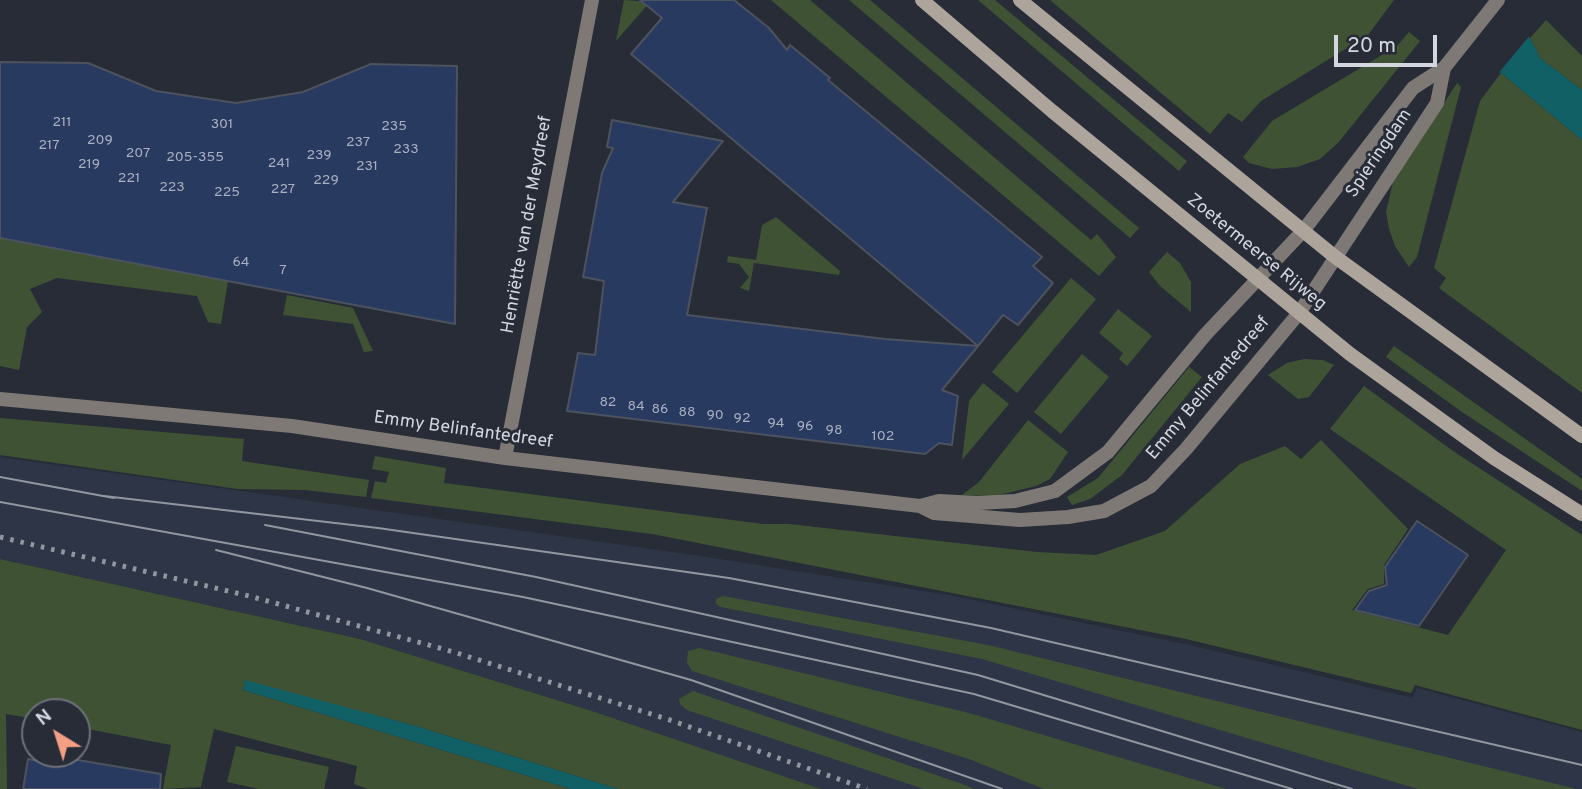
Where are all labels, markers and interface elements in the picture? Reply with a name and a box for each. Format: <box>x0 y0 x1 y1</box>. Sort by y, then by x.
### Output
scale bar <box>1337 21 1440 65</box>
text: 20 m <box>1347 33 1396 60</box>
street label: Spieringdam <box>1342 106 1418 202</box>
house number: 211 <box>52 115 72 131</box>
street label: Henriëtte van der Meydreef <box>498 115 558 335</box>
house number: 301 <box>211 117 233 133</box>
house number: 235 <box>381 119 407 135</box>
house number: 209 <box>87 133 113 149</box>
house number: 237 <box>346 135 370 151</box>
house number: 217 <box>38 138 60 154</box>
house number: 233 <box>393 142 419 158</box>
house number: 207 <box>126 146 150 162</box>
house number: 239 <box>306 148 332 164</box>
house number: 205-355 <box>166 150 224 166</box>
house number: 241 <box>268 156 290 172</box>
house number: 219 <box>78 157 100 173</box>
house number: 231 <box>356 159 378 175</box>
house number: 221 <box>118 171 140 187</box>
house number: 229 <box>313 173 339 189</box>
house number: 223 <box>159 180 185 196</box>
house number: 227 <box>271 182 295 198</box>
house number: 225 <box>214 185 240 201</box>
street label: Zoetermeerse Rijweg <box>1182 190 1330 316</box>
house number: 64 <box>232 255 250 271</box>
house number: 7 <box>279 263 287 279</box>
street label: Emmy Belinfantedreef <box>1143 313 1275 465</box>
house number: 82 <box>600 395 616 411</box>
house number: 84 <box>627 399 645 415</box>
house number: 86 <box>652 402 668 418</box>
house number: 88 <box>678 405 696 421</box>
street label: Emmy Belinfantedreef <box>372 408 554 454</box>
house number: 90 <box>706 408 724 424</box>
house number: 92 <box>734 411 750 427</box>
house number: 94 <box>767 416 785 432</box>
house number: 96 <box>797 419 813 435</box>
house number: 98 <box>826 423 842 439</box>
house number: 102 <box>872 429 894 445</box>
north arrow <box>21 698 91 768</box>
text: N <box>32 704 57 732</box>

